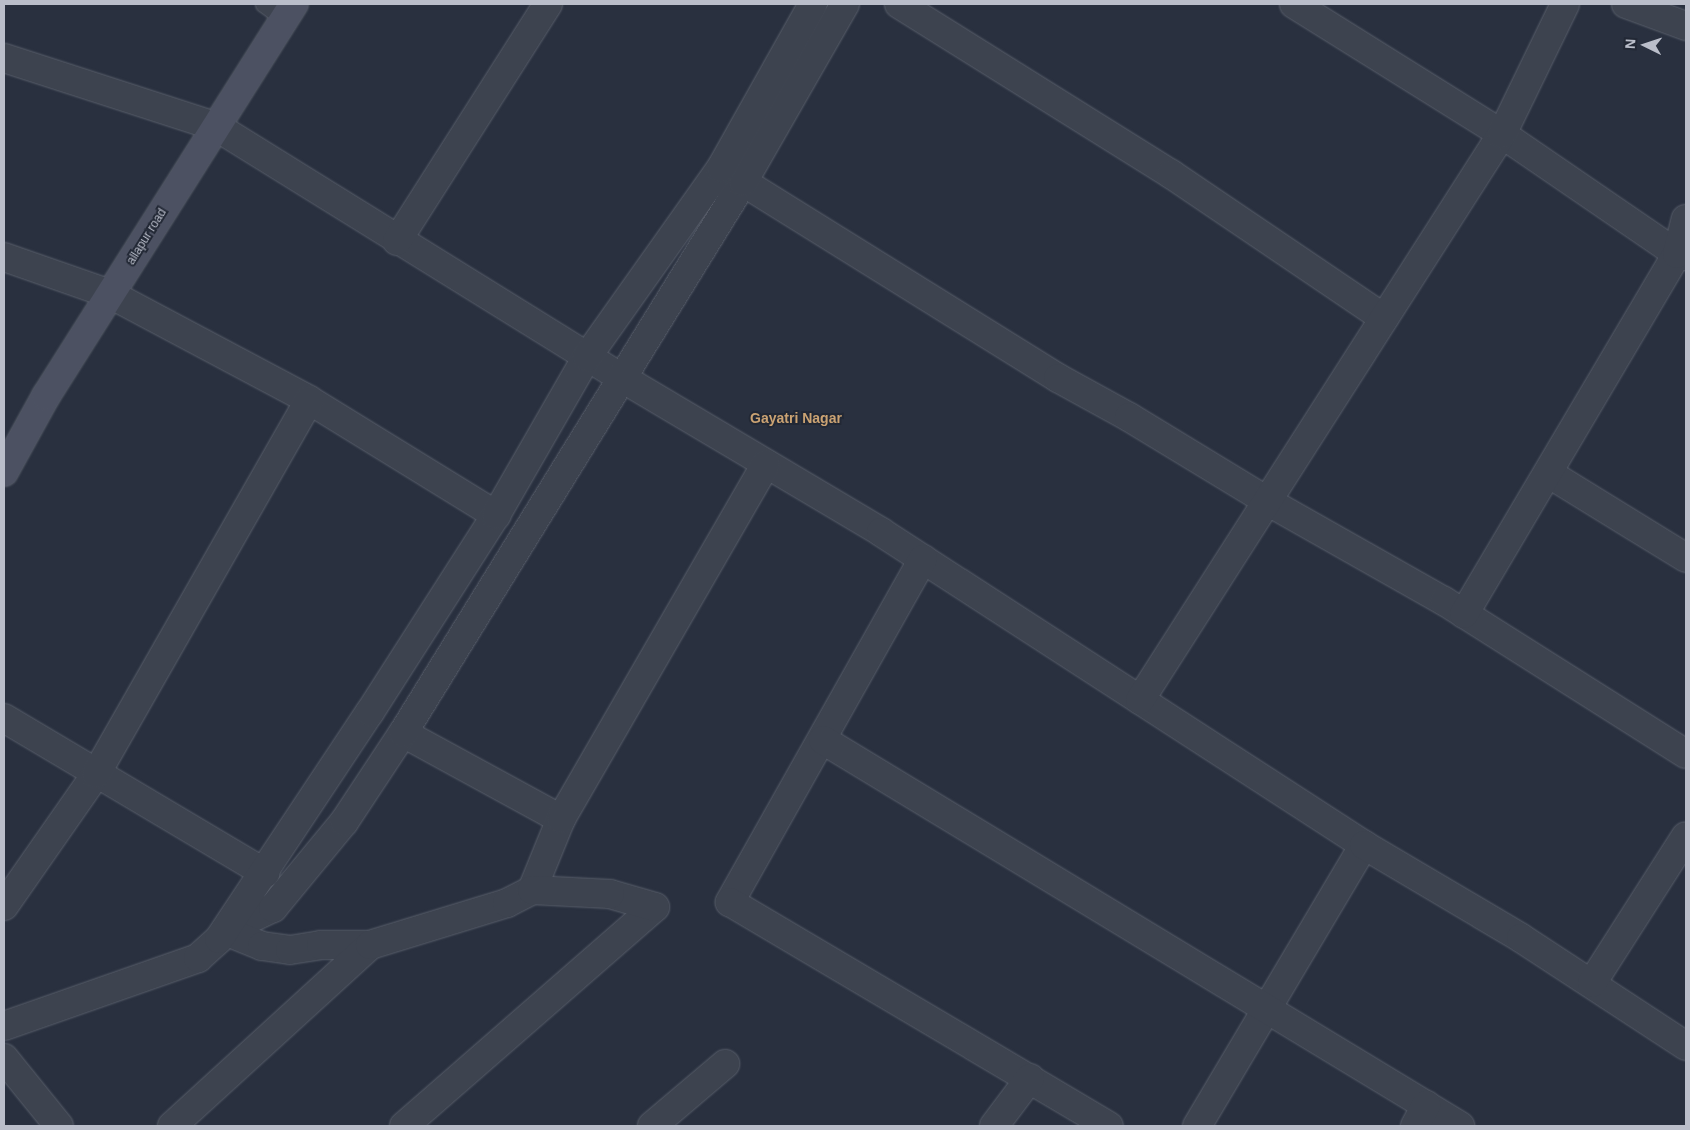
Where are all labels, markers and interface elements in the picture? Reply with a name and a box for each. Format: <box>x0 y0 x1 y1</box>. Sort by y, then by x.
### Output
north arrow <box>1620 20 1670 70</box>
text: N <box>1622 38 1638 50</box>
street label: allapur road <box>124 206 170 268</box>
district label: Gayatri Nagar <box>750 410 842 426</box>

